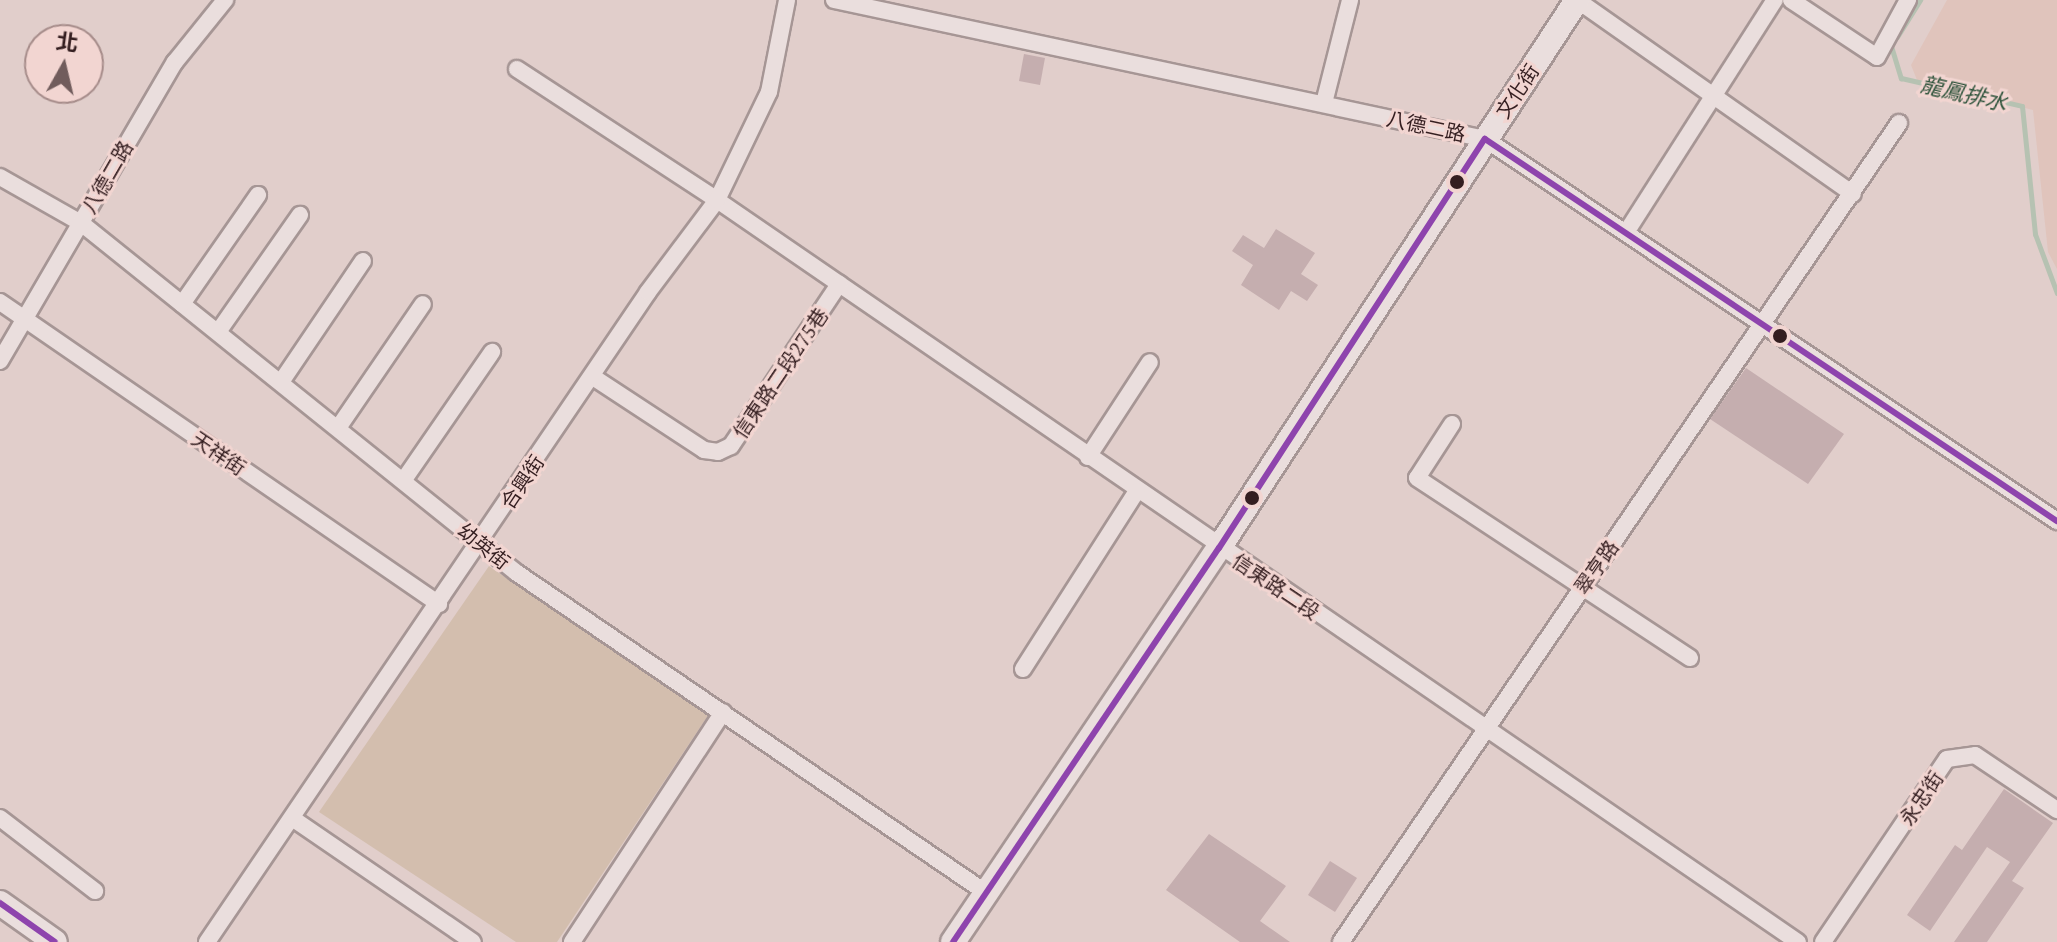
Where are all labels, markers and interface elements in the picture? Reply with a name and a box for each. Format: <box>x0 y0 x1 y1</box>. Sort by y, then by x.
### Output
north arrow <box>24 24 104 104</box>
text: 北 <box>54 26 80 58</box>
street label: 文化街 <box>1490 59 1544 123</box>
water label: 龍鳳排水 <box>1918 70 2010 116</box>
street label: 八德二路 <box>1384 106 1468 146</box>
street label: 八德二路 <box>77 136 137 218</box>
unlabelled marker <box>1449 174 1465 190</box>
street label: 信東路二段275巷 <box>728 303 832 443</box>
unlabelled marker <box>1772 328 1788 344</box>
street label: 天祥街 <box>187 426 251 480</box>
street label: 合興街 <box>495 450 549 514</box>
unlabelled marker <box>1244 490 1260 506</box>
street label: 幼英街 <box>453 518 515 574</box>
street label: 翠亨路 <box>1569 536 1623 598</box>
street label: 信東路二段 <box>1228 548 1324 624</box>
street label: 永忠街 <box>1894 766 1948 830</box>

